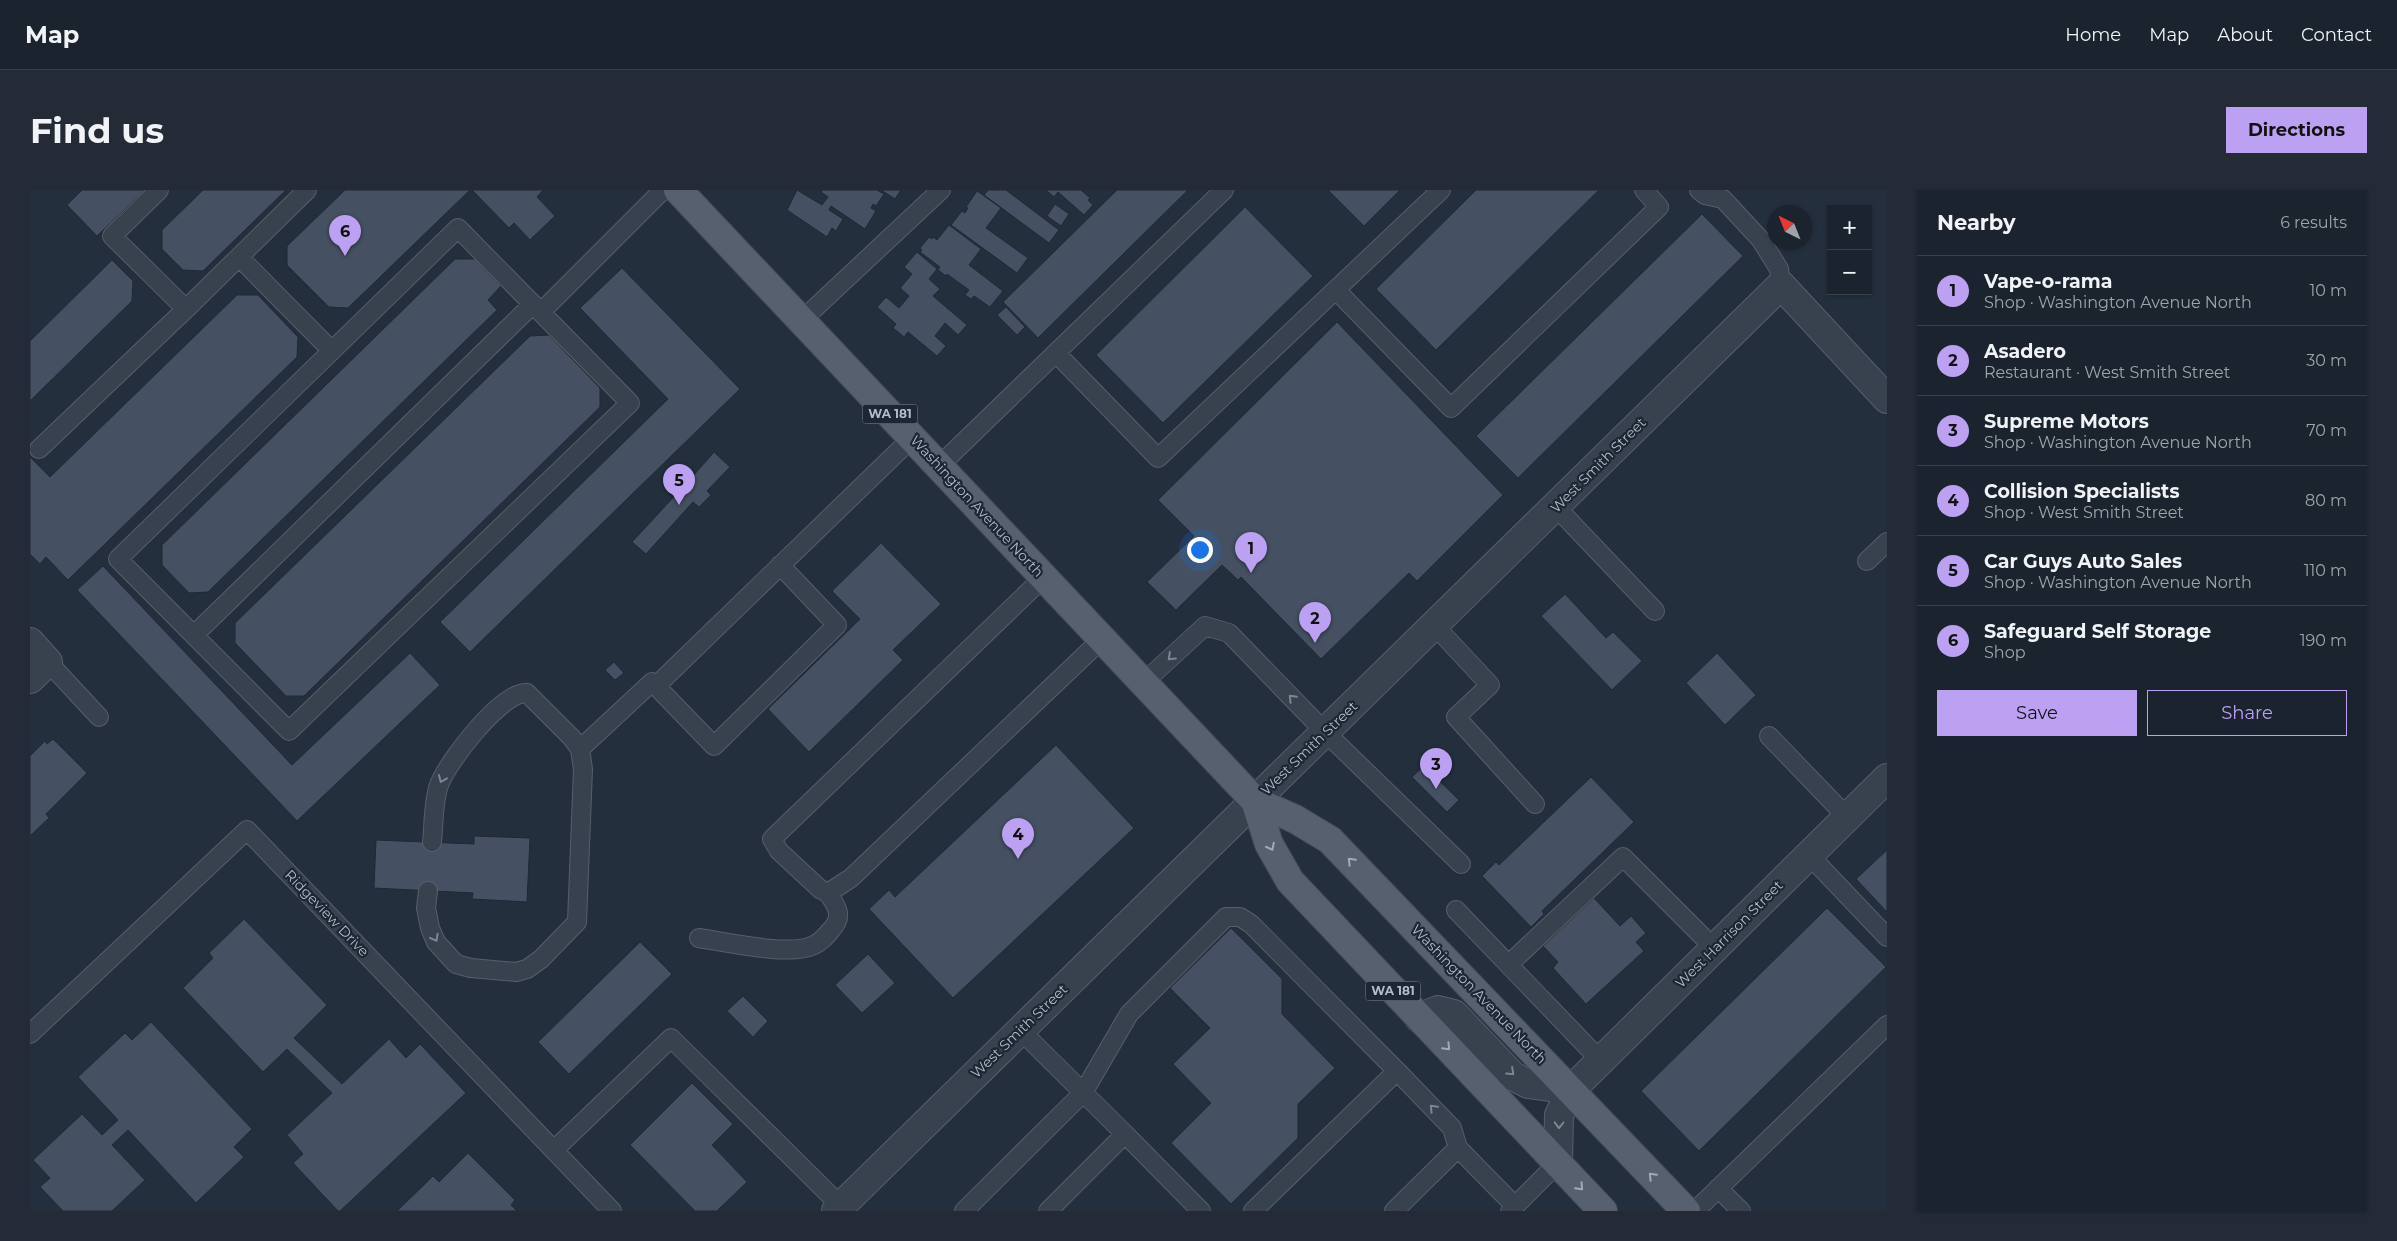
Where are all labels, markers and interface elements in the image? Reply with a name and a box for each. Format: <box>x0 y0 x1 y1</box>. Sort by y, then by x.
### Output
text: Map <box>25 20 79 49</box>
text: Home <box>2065 24 2121 46</box>
text: Map <box>2149 24 2189 46</box>
text: About <box>2217 24 2273 46</box>
text: Contact <box>2301 24 2372 46</box>
button: Directions <box>2226 107 2367 153</box>
text: Find us <box>30 109 164 152</box>
north arrow <box>1767 205 1812 250</box>
map controls <box>1827 205 1872 295</box>
button: + <box>1827 205 1872 250</box>
text: Nearby <box>1937 210 2016 235</box>
text: 6 results <box>2280 213 2347 232</box>
pin: 6 <box>329 215 361 256</box>
button: − <box>1827 250 1872 295</box>
text: Vape-o-rama <box>1984 270 2112 293</box>
text: 1 <box>1950 281 1956 300</box>
text: 10 m <box>2309 281 2347 300</box>
text: Shop · Washington Avenue North <box>1984 293 2252 312</box>
text: Asadero <box>1984 340 2066 363</box>
text: 2 <box>1948 351 1958 370</box>
text: 30 m <box>2306 351 2347 370</box>
text: Restaurant · West Smith Street <box>1984 363 2230 382</box>
road number: WA 181 <box>862 404 918 423</box>
text: Supreme Motors <box>1984 410 2149 433</box>
street label: West Smith Street <box>1546 413 1650 517</box>
text: 3 <box>1948 421 1958 440</box>
text: 70 m <box>2306 421 2347 440</box>
street label: Washington Avenue North <box>907 431 1047 581</box>
text: Shop · Washington Avenue North <box>1984 433 2252 452</box>
pin: 5 <box>663 464 695 505</box>
text: Collision Specialists <box>1984 480 2179 503</box>
text: 4 <box>1947 491 1959 510</box>
text: 80 m <box>2305 491 2347 510</box>
text: Shop · West Smith Street <box>1984 503 2184 522</box>
pin: 1 <box>1235 532 1267 573</box>
your location <box>1187 537 1213 563</box>
text: Car Guys Auto Sales <box>1984 550 2182 573</box>
text: 5 <box>1948 561 1958 580</box>
text: 110 m <box>2304 561 2347 580</box>
text: Shop · Washington Avenue North <box>1984 573 2252 592</box>
pin: 2 <box>1299 602 1331 643</box>
text: Safeguard Self Storage <box>1984 620 2211 643</box>
text: 6 <box>1948 631 1958 650</box>
text: 190 m <box>2300 631 2347 650</box>
text: Shop <box>1984 643 2026 662</box>
one-way arrow <box>1167 651 1176 660</box>
button: Save <box>1937 690 2137 736</box>
button: Share <box>2147 690 2347 736</box>
one-way arrow <box>1289 694 1298 703</box>
street label: West Smith Street <box>1257 697 1361 799</box>
pin: 3 <box>1420 748 1452 789</box>
one-way arrow <box>438 774 448 782</box>
pin: 4 <box>1002 818 1034 859</box>
one-way arrow <box>1265 841 1275 850</box>
one-way arrow <box>1348 858 1357 867</box>
street label: Ridgeview Drive <box>281 866 373 960</box>
street label: West Harrison Street <box>1671 876 1787 992</box>
street label: Washington Avenue North <box>1408 920 1550 1068</box>
one-way arrow <box>429 932 439 941</box>
street label: West Smith Street <box>967 980 1071 1082</box>
road number: WA 181 <box>1366 981 1420 1000</box>
one-way arrow <box>1441 1041 1450 1050</box>
one-way arrow <box>1505 1066 1514 1075</box>
one-way arrow <box>1430 1105 1439 1114</box>
one-way arrow <box>1553 1122 1564 1130</box>
one-way arrow <box>1649 1172 1658 1181</box>
one-way arrow <box>1574 1182 1583 1191</box>

